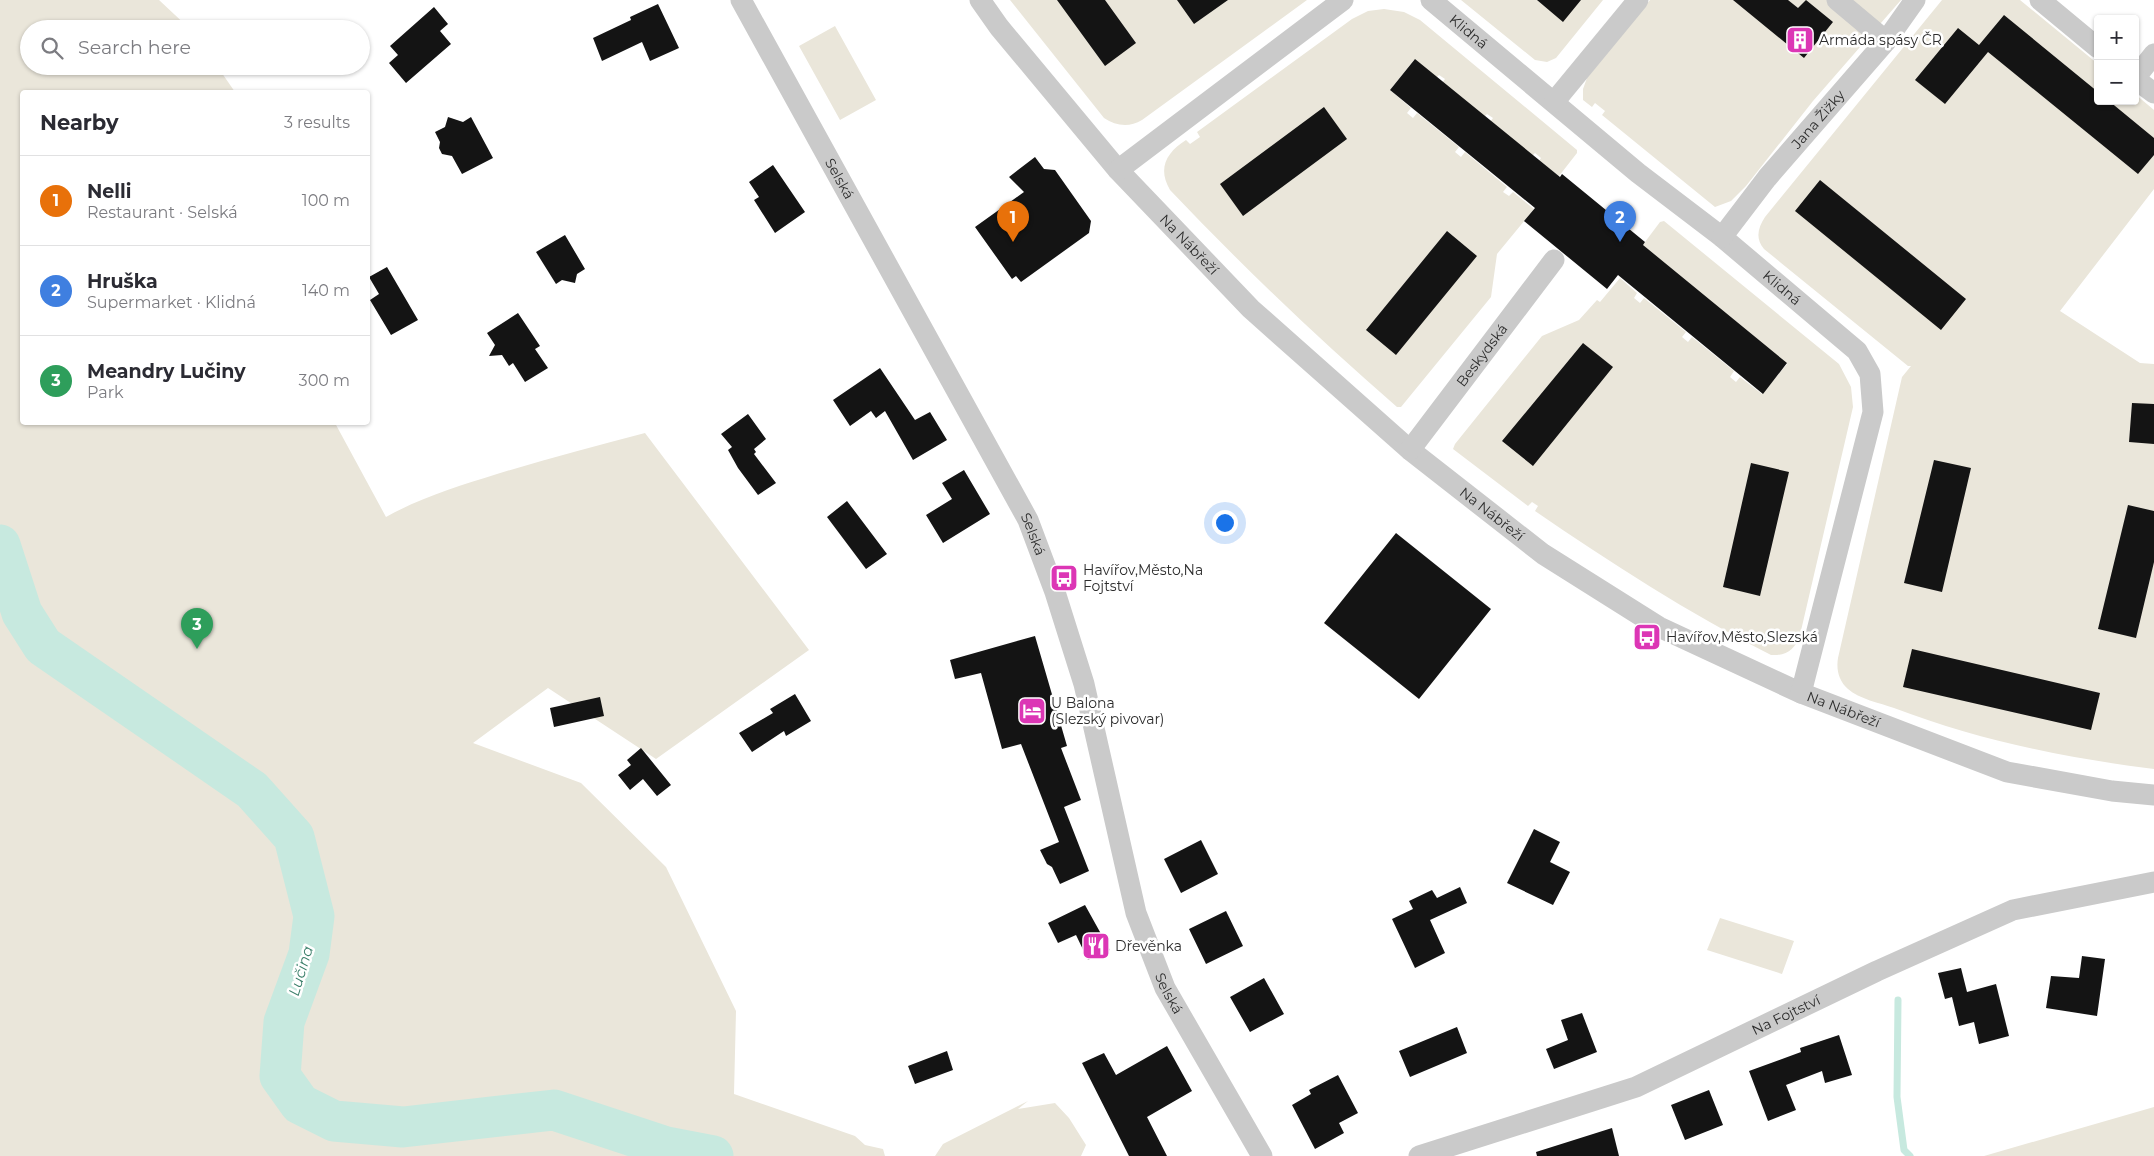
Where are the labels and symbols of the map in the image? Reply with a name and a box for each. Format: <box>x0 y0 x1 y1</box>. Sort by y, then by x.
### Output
street label: Klidná <box>1446 10 1492 53</box>
building icon: Armáda spásy ČR <box>1785 25 1815 55</box>
place label: Armáda spásy ČR <box>1819 31 1942 49</box>
street label: Jana Žižky <box>1787 86 1849 153</box>
street label: Selská <box>821 155 858 202</box>
pin: 1 <box>997 201 1029 242</box>
pin: 2 <box>1604 201 1636 242</box>
street label: Na Nábřeží <box>1156 210 1223 279</box>
street label: Klidná <box>1759 266 1805 309</box>
street label: Beskydská <box>1452 320 1511 390</box>
street label: Na Nábřeží <box>1456 483 1529 546</box>
street label: Selská <box>1017 509 1049 558</box>
your location <box>1212 510 1238 536</box>
place label: Havířov,Město,Na Fojtství <box>1083 561 1203 595</box>
bus stop icon: Havířov,Město,Na Fojtství <box>1049 563 1079 593</box>
pin: 3 <box>181 608 213 649</box>
bus stop icon: Havířov,Město,Slezská <box>1632 622 1662 652</box>
place label: Havířov,Město,Slezská <box>1666 628 1818 646</box>
street label: Na Nábřeží <box>1804 687 1884 732</box>
place label: U Balona (Slezský pivovar) <box>1051 694 1164 728</box>
hotel icon: U Balona (Slezský pivovar) <box>1017 696 1047 726</box>
restaurant icon: Dřevěnka <box>1081 931 1111 961</box>
place label: Dřevěnka <box>1115 937 1182 955</box>
water label: Lučina <box>284 943 317 998</box>
street label: Selská <box>1151 970 1187 1017</box>
street label: Na Fojtství <box>1749 990 1824 1039</box>

